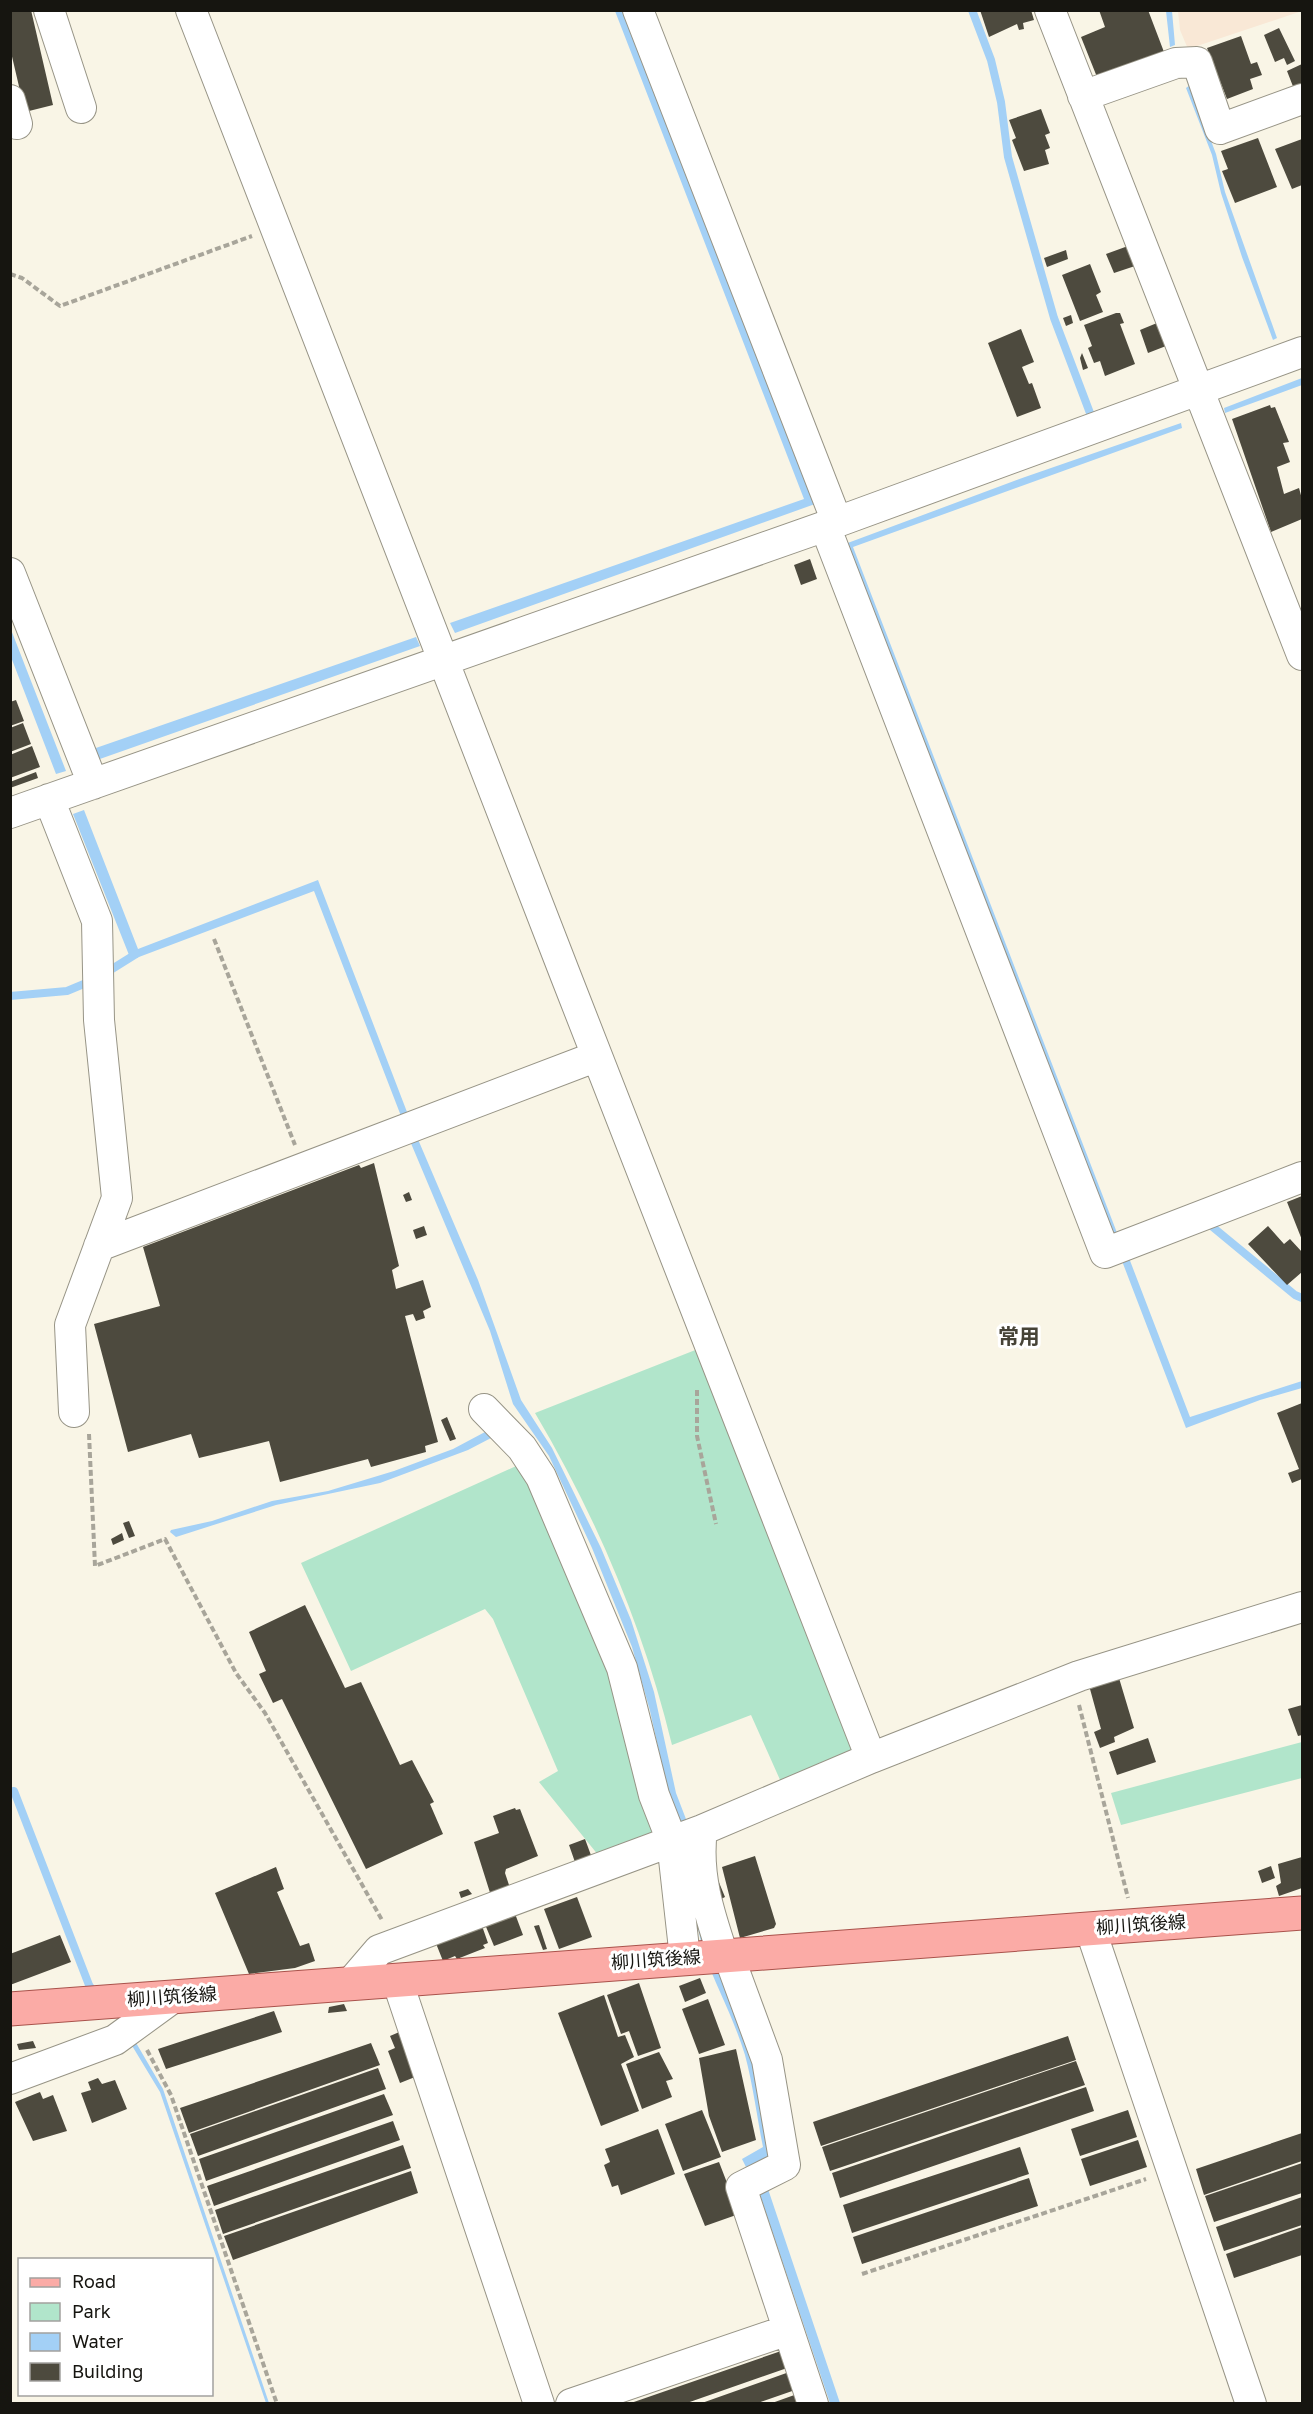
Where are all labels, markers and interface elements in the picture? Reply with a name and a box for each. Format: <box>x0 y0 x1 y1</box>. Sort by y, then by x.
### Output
district label: 常用 <box>998 1323 1040 1349</box>
street label: 柳川筑後線 <box>1095 1910 1187 1938</box>
street label: 柳川筑後線 <box>610 1945 702 1973</box>
street label: 柳川筑後線 <box>126 1982 218 2010</box>
legend <box>18 2258 213 2396</box>
text: Road <box>72 2270 116 2292</box>
text: Park <box>72 2300 111 2322</box>
text: Water <box>72 2330 123 2352</box>
text: Building <box>72 2360 143 2382</box>

